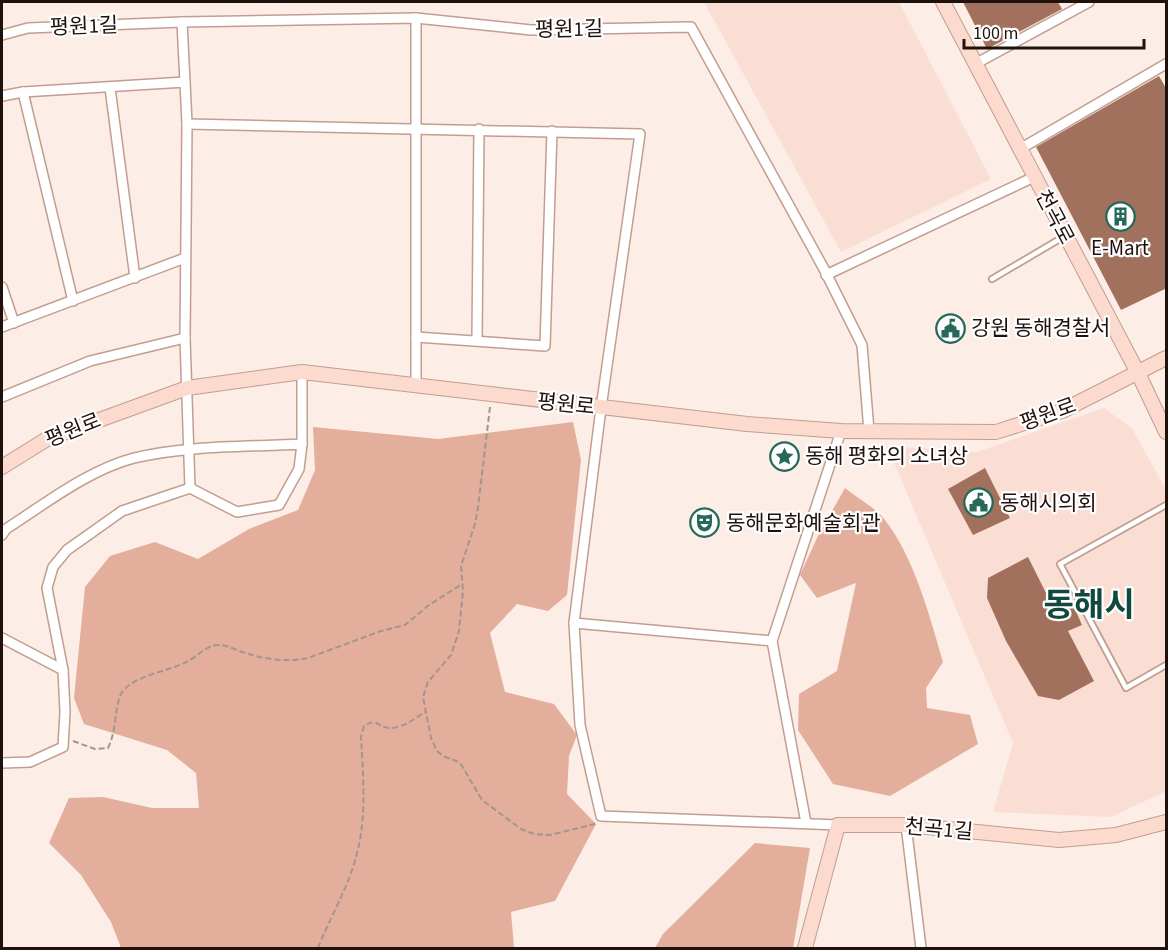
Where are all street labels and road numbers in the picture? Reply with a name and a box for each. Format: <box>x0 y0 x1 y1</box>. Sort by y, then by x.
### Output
street label: 평원1길 <box>49 10 119 42</box>
street label: 평원1길 <box>535 13 603 45</box>
street label: 천곡로 <box>1028 184 1082 250</box>
street label: 평원로 <box>536 386 596 422</box>
street label: 평원로 <box>1016 390 1080 438</box>
street label: 평원로 <box>41 405 105 455</box>
street label: 천곡1길 <box>904 811 974 847</box>

